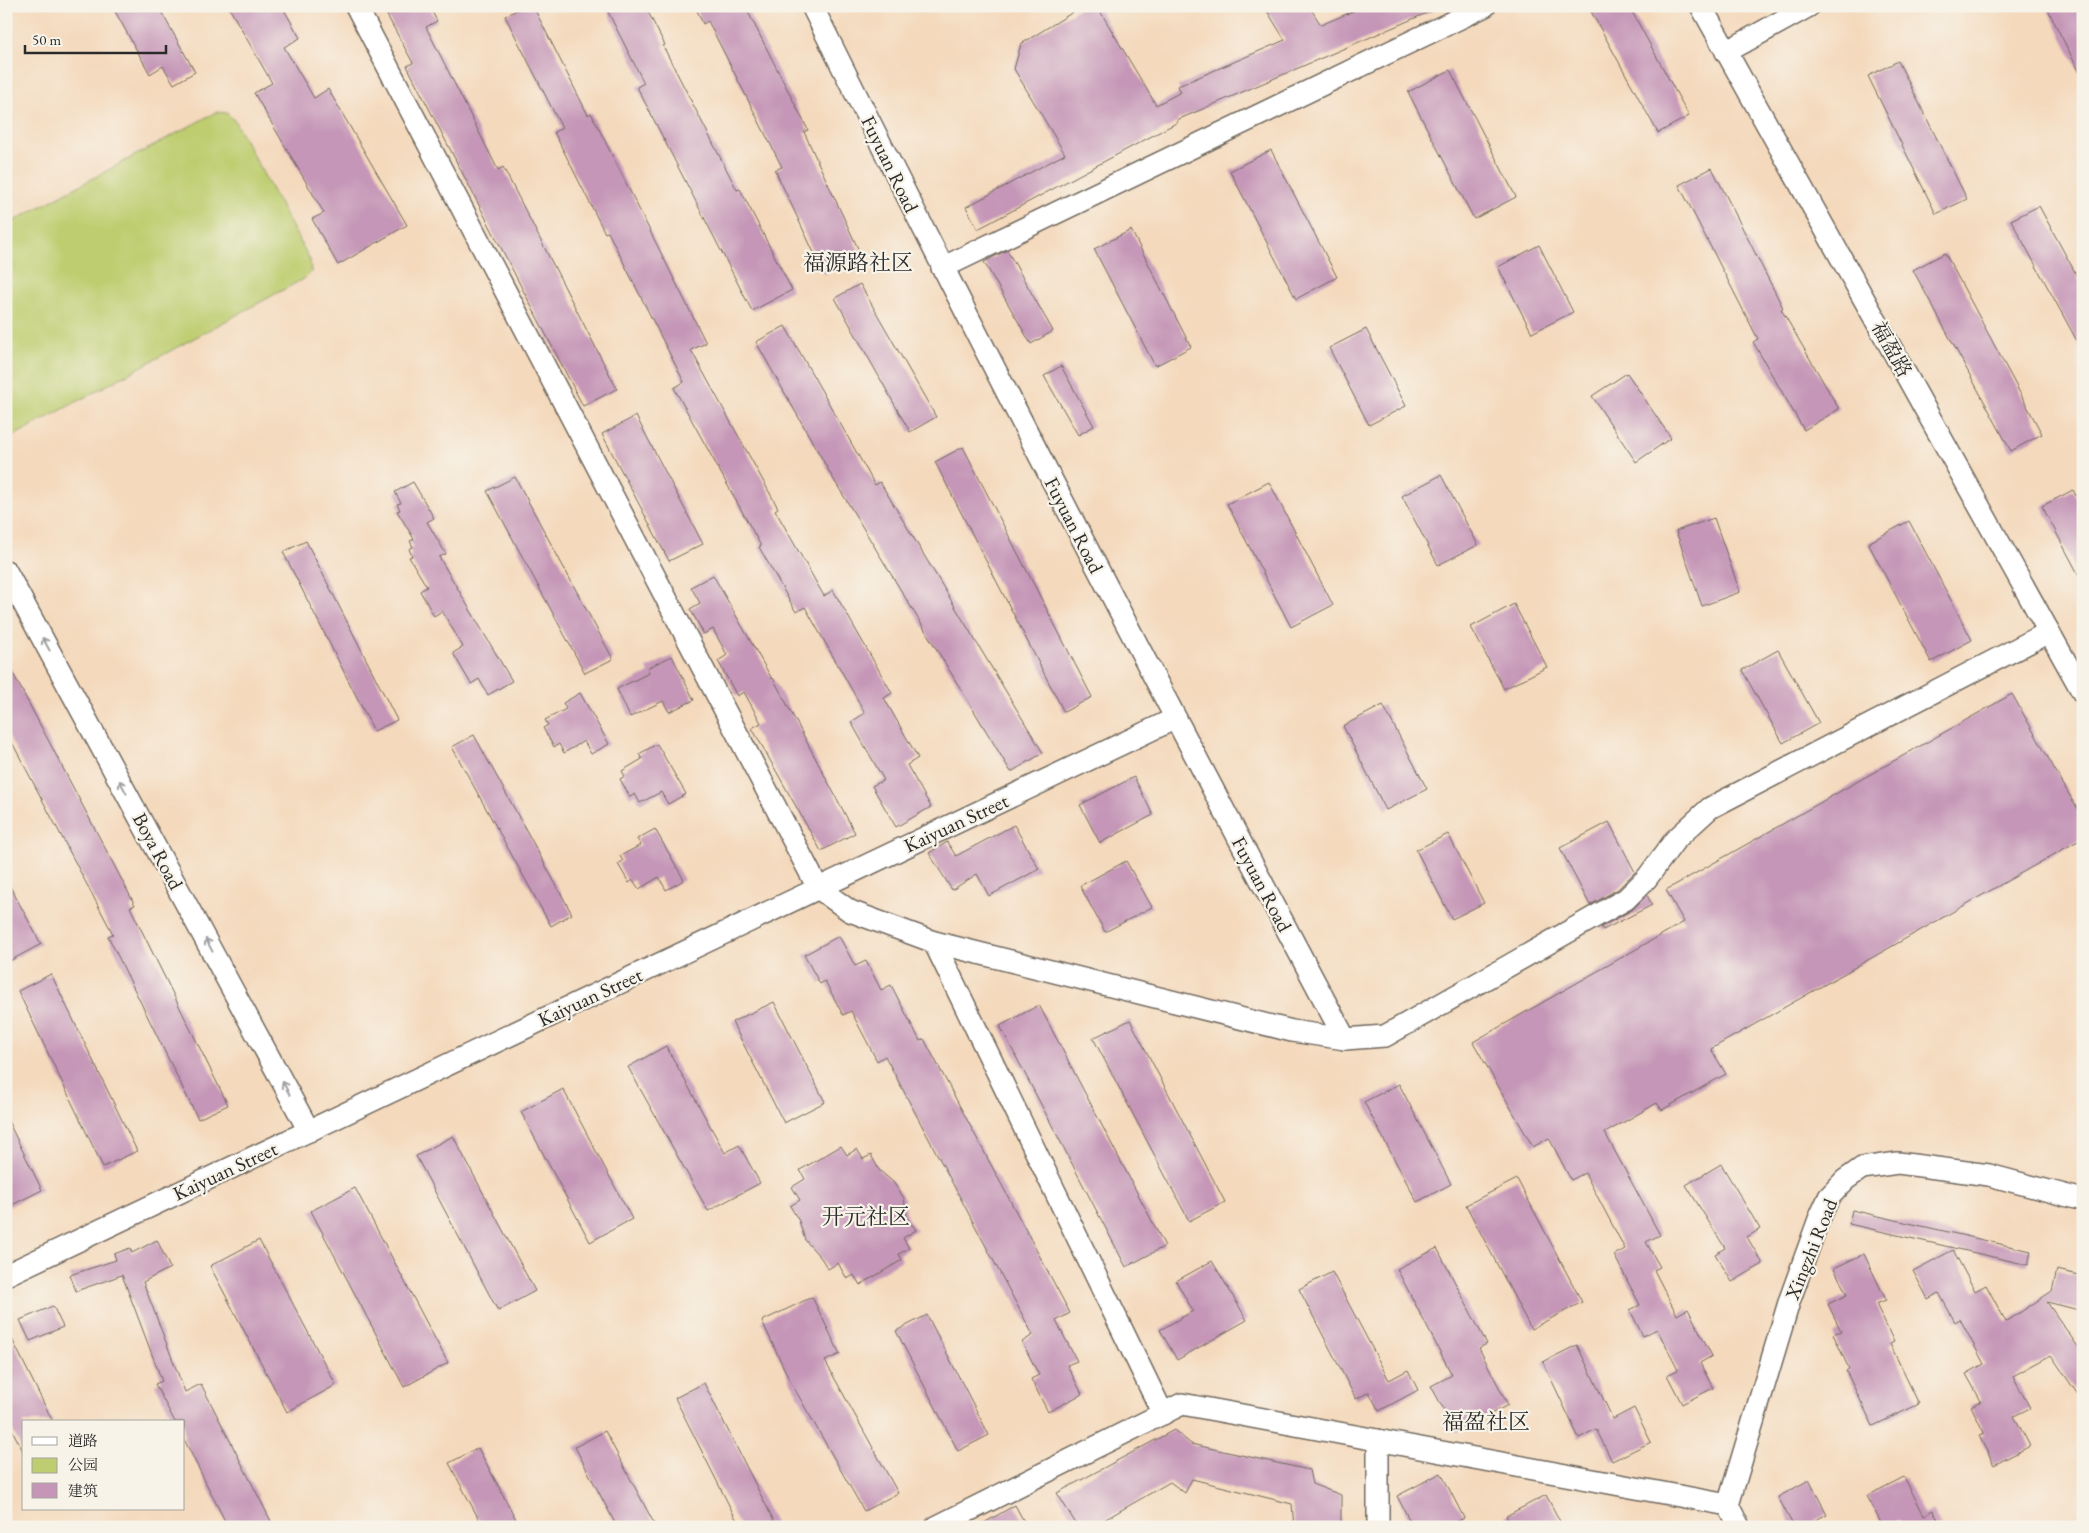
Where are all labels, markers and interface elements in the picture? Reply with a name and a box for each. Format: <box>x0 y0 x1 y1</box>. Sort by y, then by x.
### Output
scale bar <box>25 22 166 54</box>
text: 50 m <box>32 30 61 49</box>
street label: Fuyuan Road <box>855 111 925 217</box>
district label: 福源路社区 <box>803 248 913 277</box>
street label: 福盈路 <box>1866 316 1918 382</box>
street label: Fuyuan Road <box>1039 473 1110 578</box>
one-way arrow <box>41 636 51 651</box>
one-way arrow <box>118 779 128 794</box>
street label: Kaiyuan Street <box>900 787 1013 859</box>
street label: Boya Road <box>127 808 189 895</box>
street label: Fuyuan Road <box>1226 832 1298 937</box>
one-way arrow <box>203 938 213 953</box>
street label: Kaiyuan Street <box>534 961 647 1033</box>
one-way arrow <box>281 1081 290 1096</box>
street label: Kaiyuan Street <box>169 1135 282 1207</box>
street label: Xingzhi Road <box>1779 1194 1843 1304</box>
district label: 开元社区 <box>822 1202 910 1231</box>
district label: 福盈社区 <box>1442 1407 1530 1436</box>
legend <box>22 1420 185 1510</box>
text: 道路 <box>68 1431 98 1450</box>
text: 公园 <box>68 1455 98 1474</box>
text: 建筑 <box>68 1481 98 1500</box>

